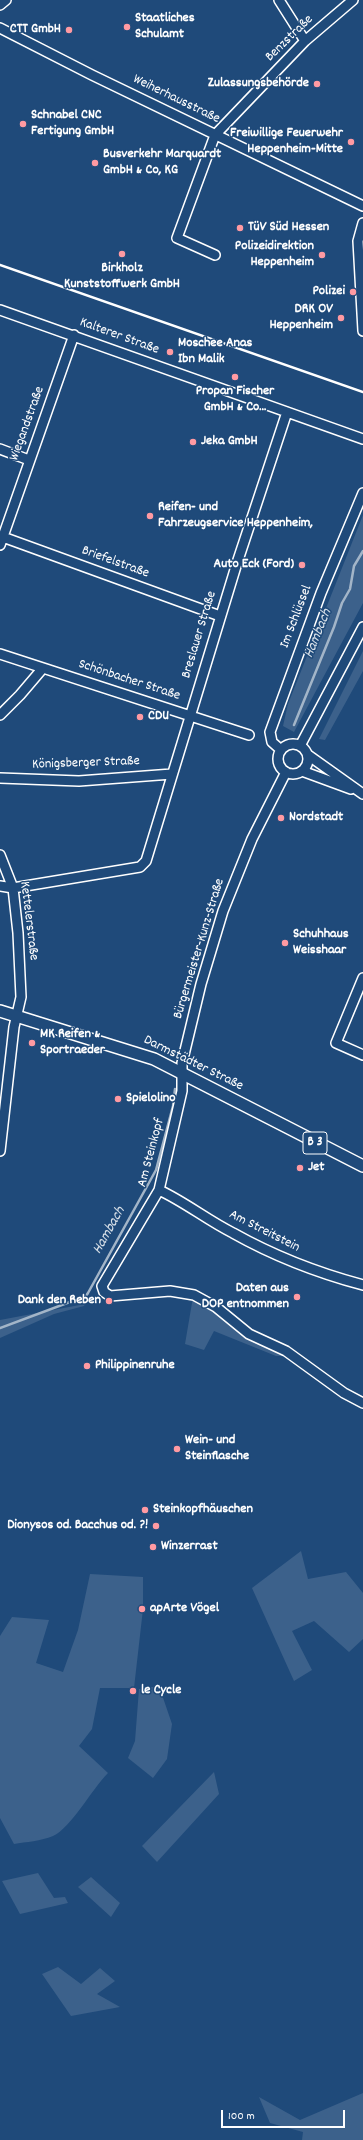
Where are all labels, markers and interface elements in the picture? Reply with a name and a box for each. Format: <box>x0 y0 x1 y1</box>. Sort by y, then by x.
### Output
place label: Staatliches Schulamt <box>135 11 195 44</box>
street label: Benzstraße <box>263 12 317 66</box>
place label: CTT GmbH <box>10 22 61 38</box>
marker: Staatliches Schulamt <box>122 22 132 32</box>
marker: CTT GmbH <box>64 25 74 35</box>
street label: Weiherhausstraße <box>130 72 222 128</box>
place label: Zulassungsbehörde <box>208 76 309 92</box>
marker: Zulassungsbehörde <box>312 79 322 89</box>
place label: Schnabel CNC Fertigung GmbH <box>31 108 114 140</box>
marker: Schnabel CNC Fertigung GmbH <box>18 119 28 129</box>
place label: Freiwillige Feuerwehr Heppenheim-Mitte <box>230 126 343 158</box>
marker: Freiwillige Feuerwehr Heppenheim-Mitte <box>346 137 356 147</box>
place label: Busverkehr Marquardt GmbH & Co, KG <box>103 147 221 180</box>
marker: Busverkehr Marquardt GmbH & Co, KG <box>90 158 100 168</box>
place label: TüV Süd Hessen <box>248 220 329 236</box>
marker: TüV Süd Hessen <box>235 223 245 233</box>
place label: Polizeidirektion Heppenheim <box>235 239 314 272</box>
marker: Birkholz Kunststoffwerk GmbH <box>117 249 127 259</box>
marker: Polizeidirektion Heppenheim <box>317 250 327 260</box>
place label: Birkholz Kunststoffwerk GmbH <box>64 261 180 294</box>
place label: Polizei <box>312 284 345 300</box>
marker: Polizei <box>348 287 358 297</box>
place label: DRK OV Heppenheim <box>269 302 333 334</box>
marker: DRK OV Heppenheim <box>336 313 346 323</box>
street label: Kalterer Straße <box>77 315 161 359</box>
place label: Moschee Anas Ibn Malik <box>178 336 252 368</box>
marker: Moschee Anas Ibn Malik <box>165 347 175 357</box>
marker: Propan Fischer GmbH & Co... <box>230 372 240 382</box>
street label: Wiegandstraße <box>7 384 49 464</box>
place label: Propan Fischer GmbH & Co... <box>196 384 274 416</box>
place label: Jeka GmbH <box>201 434 258 450</box>
marker: Jeka GmbH <box>188 437 198 447</box>
place label: Reifen- und Fahrzeugservice Heppenheim, <box>158 500 313 532</box>
marker: Reifen- und Fahrzeugservice Heppenheim, <box>145 511 155 521</box>
street label: Briefelstraße <box>79 543 151 583</box>
place label: Auto Eck (Ford) <box>214 557 294 573</box>
marker: Auto Eck (Ford) <box>297 560 307 570</box>
street label: Im Schlüssel <box>277 583 317 651</box>
street label: Breslauer Straße <box>179 589 221 681</box>
water label: Hambach <box>301 607 337 661</box>
street label: Schönbacher Straße <box>76 657 182 705</box>
place label: CDU <box>148 709 169 725</box>
marker: CDU <box>135 712 145 722</box>
street label: Königsberger Straße <box>32 754 140 774</box>
place label: Nordstadt <box>289 810 343 826</box>
marker: Nordstadt <box>276 813 286 823</box>
street label: Bürgermeister-Kunz-Straße <box>171 877 229 1021</box>
street label: Kettelerstraße <box>15 881 41 961</box>
place label: Schuhhaus Weisshaar <box>293 927 349 960</box>
marker: Schuhhaus Weisshaar <box>280 938 290 948</box>
place label: MK Reifen & Sportraeder <box>40 1027 105 1060</box>
street label: Darmstädter Straße <box>140 1033 246 1095</box>
marker: MK Reifen & Sportraeder <box>27 1038 37 1048</box>
place label: Spielolino <box>126 1091 176 1107</box>
marker: Spielolino <box>113 1094 123 1104</box>
street label: Am Steinkopf <box>135 1117 169 1189</box>
road number: B 3 <box>303 1132 327 1154</box>
place label: Jet <box>308 1160 324 1176</box>
marker: Jet <box>295 1163 305 1173</box>
water label: Hambach <box>90 1204 130 1258</box>
street label: Am Streitstein <box>226 1207 302 1257</box>
place label: Daten aus DOP entnommen <box>202 1281 289 1314</box>
marker: Daten aus DOP entnommen <box>292 1292 302 1302</box>
place label: Dank den Reben <box>18 1293 101 1309</box>
marker: Dank den Reben <box>104 1296 114 1306</box>
place label: Philippinenruhe <box>95 1358 175 1374</box>
marker: Philippinenruhe <box>82 1361 92 1371</box>
place label: Wein- und Steinflasche <box>185 1433 249 1466</box>
marker: Wein- und Steinflasche <box>172 1444 182 1454</box>
place label: Steinkopfhäuschen <box>153 1502 253 1518</box>
marker: Steinkopfhäuschen <box>140 1505 150 1515</box>
place label: Dionysos od. Bacchus od. ?! <box>7 1518 148 1534</box>
marker: Dionysos od. Bacchus od. ?! <box>151 1521 161 1531</box>
place label: Winzerrast <box>161 1539 218 1555</box>
marker: Winzerrast <box>148 1542 158 1552</box>
place label: apArte Vögel <box>150 1601 219 1617</box>
marker: apArte Vögel <box>137 1604 147 1614</box>
place label: le Cycle <box>141 1683 181 1699</box>
marker: le Cycle <box>128 1686 138 1696</box>
scale bar <box>223 2102 347 2128</box>
text: 100 m <box>228 2108 255 2125</box>

